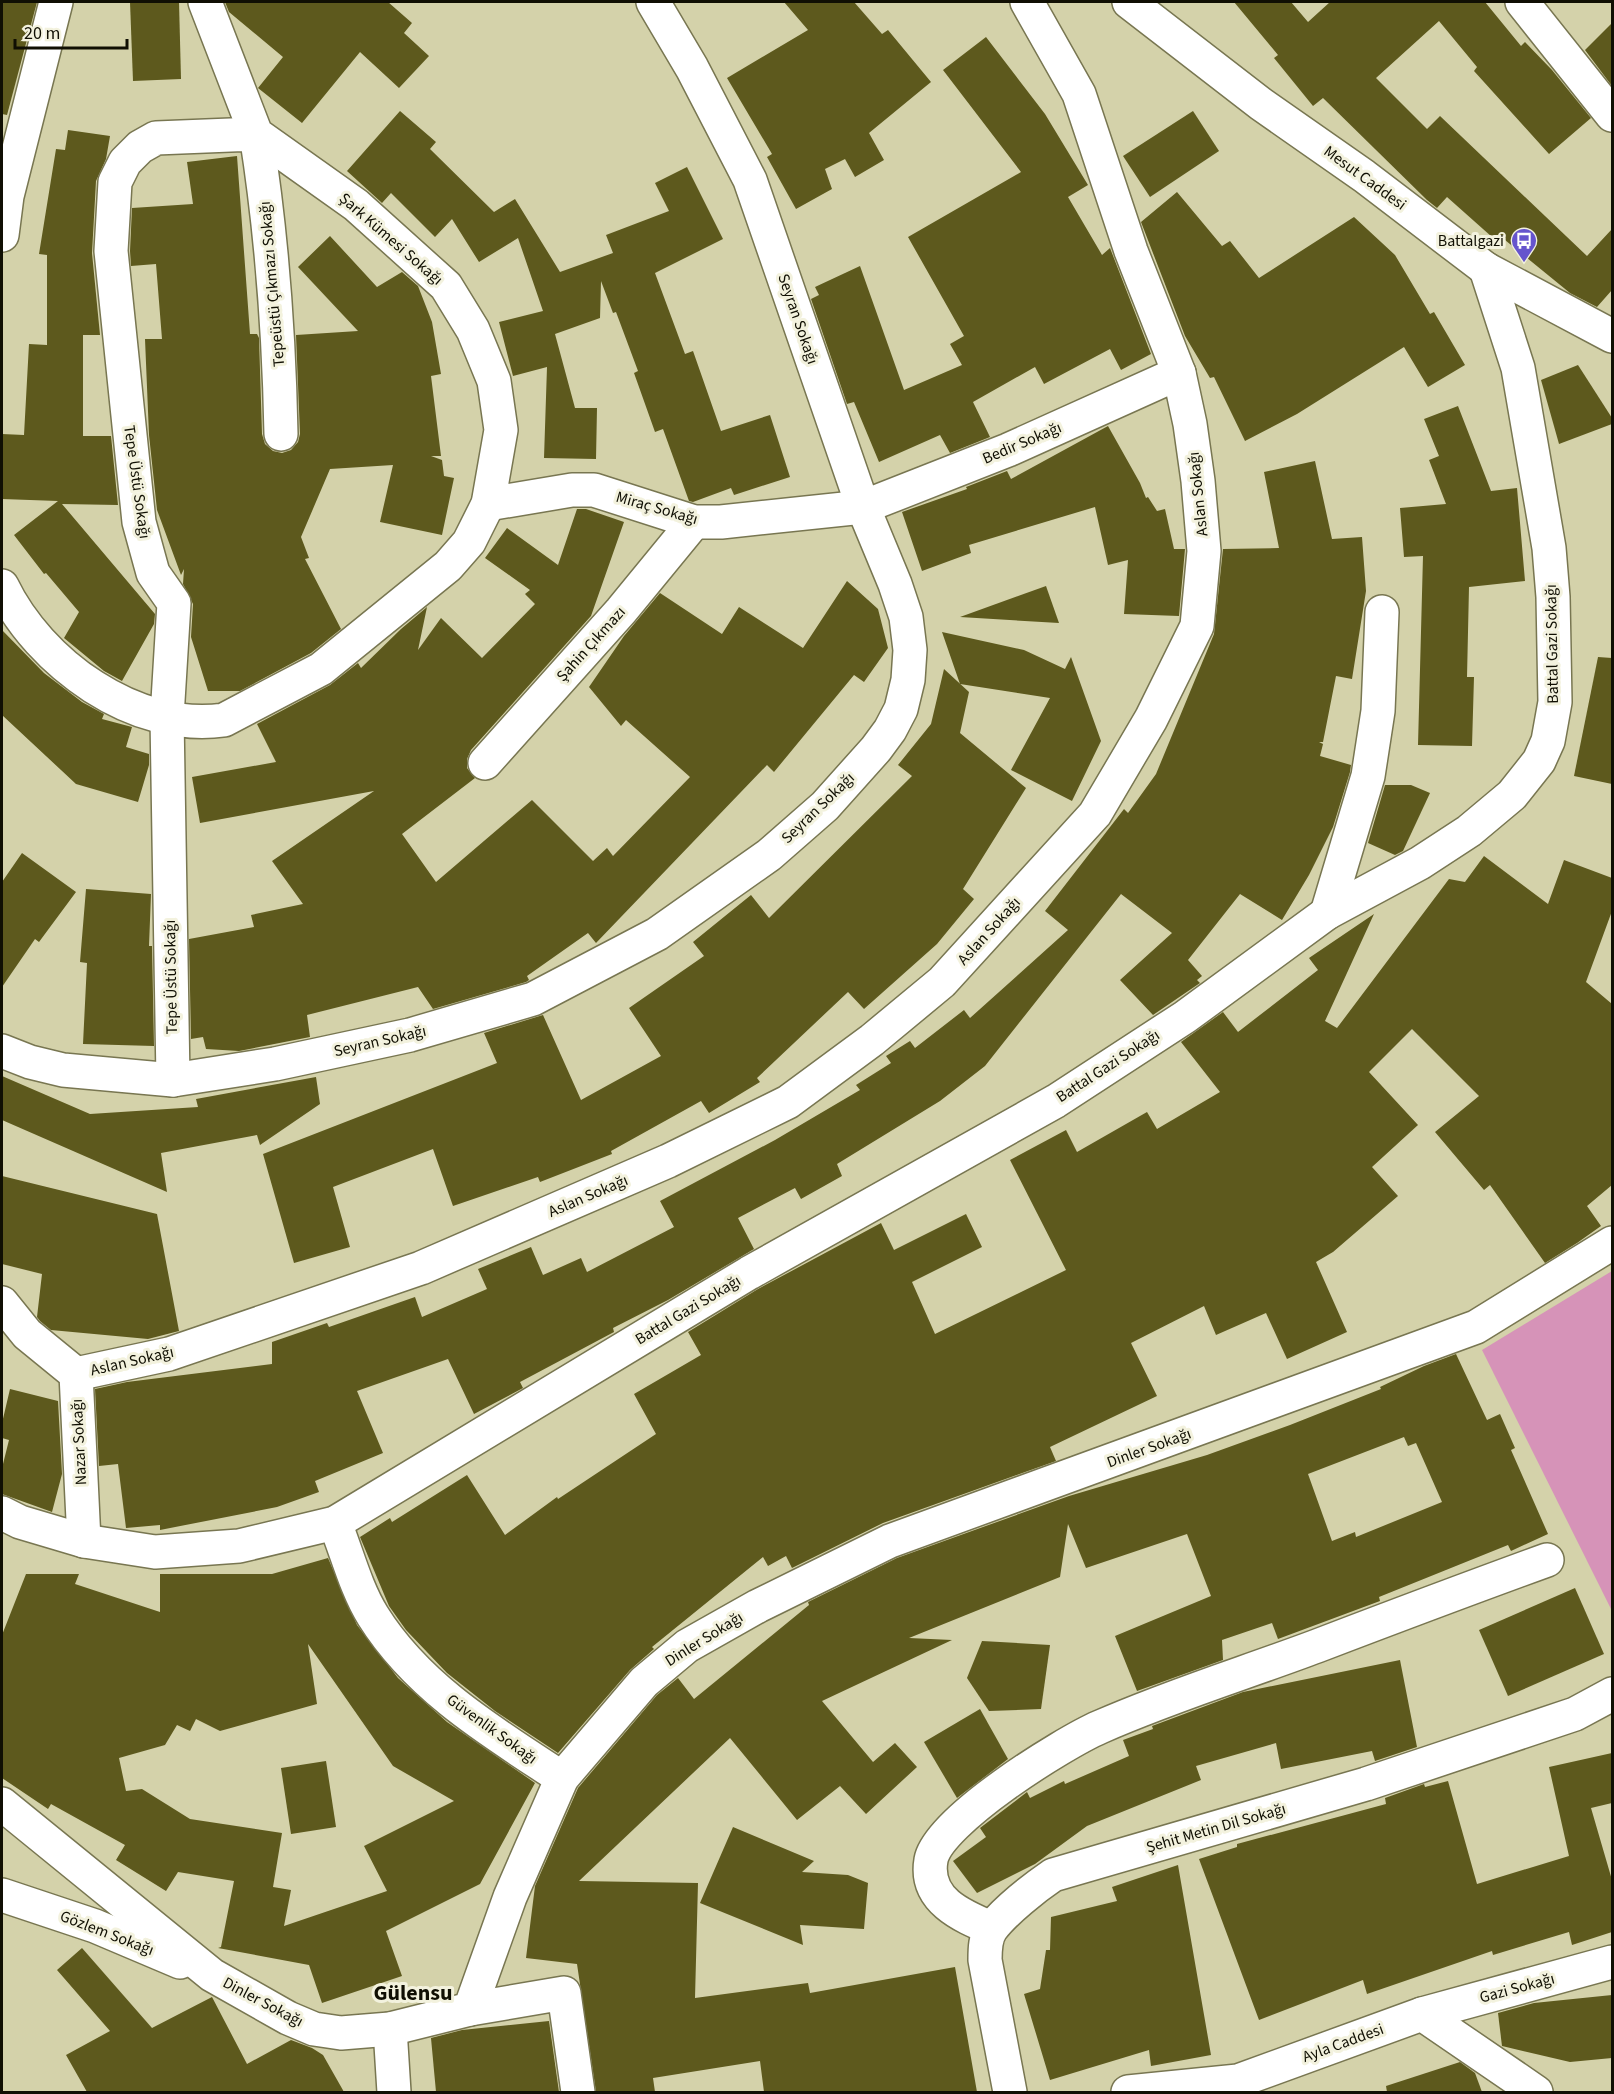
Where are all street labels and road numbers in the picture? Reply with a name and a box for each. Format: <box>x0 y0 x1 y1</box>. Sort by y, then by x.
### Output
street label: Mesut Caddesi <box>1319 141 1411 215</box>
street label: Şark Kümesi Sokağı <box>334 188 448 290</box>
street label: Tepeüstü Çıkmazı Sokağı <box>254 200 290 368</box>
street label: Seyran Sokağı <box>772 271 824 367</box>
street label: Bedir Sokağı <box>979 416 1065 470</box>
street label: Tepe Üstü Sokağı <box>118 424 156 540</box>
street label: Aslan Sokağı <box>1183 451 1213 537</box>
street label: Miraç Sokağı <box>613 486 701 530</box>
street label: Battal Gazi Sokağı <box>1540 584 1564 704</box>
street label: Şahin Çıkmazı <box>551 602 631 686</box>
street label: Seyran Sokağı <box>776 767 860 849</box>
street label: Aslan Sokağı <box>952 892 1026 970</box>
street label: Tepe Üstü Sokağı <box>159 920 183 1034</box>
street label: Seyran Sokağı <box>332 1020 428 1062</box>
street label: Battal Gazi Sokağı <box>1052 1024 1164 1108</box>
street label: Aslan Sokağı <box>545 1169 631 1223</box>
street label: Battal Gazi Sokağı <box>631 1270 745 1350</box>
street label: Aslan Sokağı <box>88 1341 176 1381</box>
street label: Nazar Sokağı <box>66 1398 92 1486</box>
street label: Dinler Sokağı <box>1104 1423 1194 1473</box>
street label: Dinler Sokağı <box>661 1606 747 1672</box>
street label: Güvenlik Sokağı <box>442 1689 542 1769</box>
street label: Şehit Metin Dil Sokağı <box>1143 1798 1289 1858</box>
street label: Gözlem Sokağı <box>57 1905 157 1961</box>
street label: Gazi Sokağı <box>1477 1967 1557 2009</box>
street label: Dinler Sokağı <box>219 1972 307 2032</box>
street label: Ayla Caddesi <box>1299 2018 1387 2068</box>

